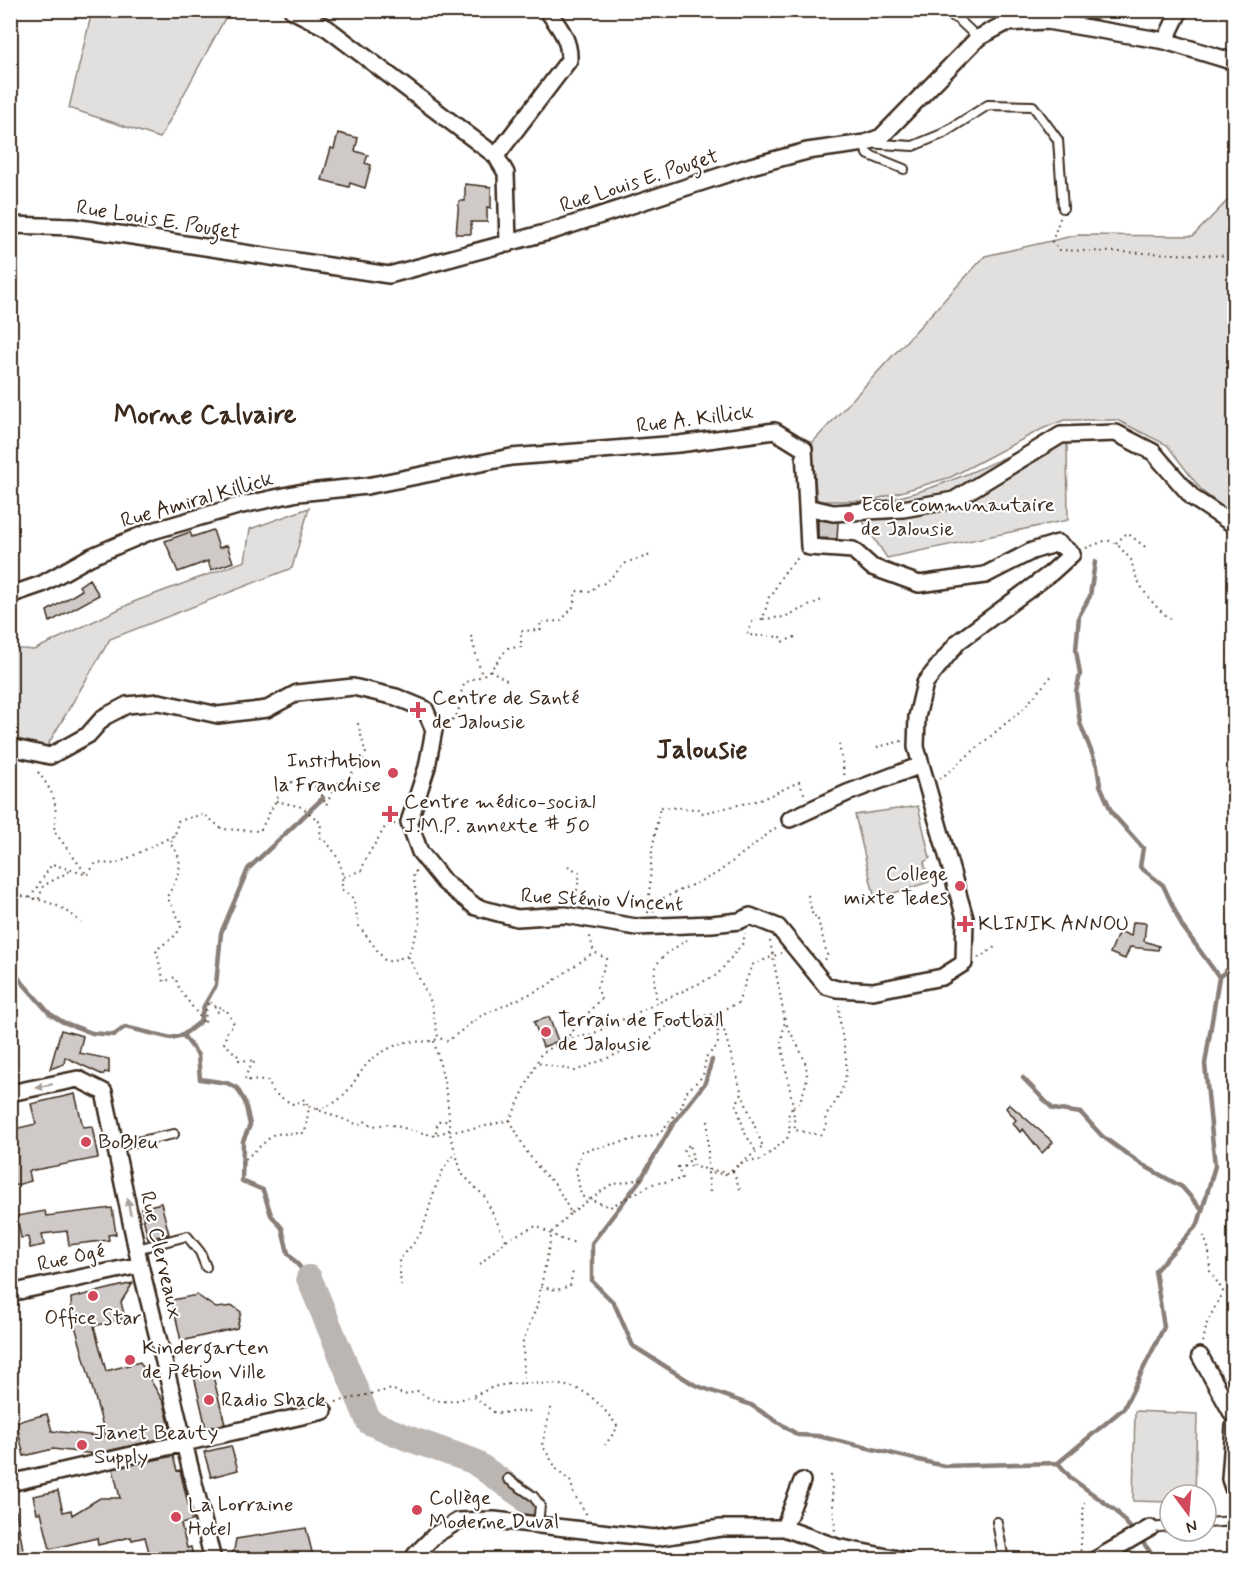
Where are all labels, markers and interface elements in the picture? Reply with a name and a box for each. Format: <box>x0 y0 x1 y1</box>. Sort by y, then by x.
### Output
street label: Rue Louis E. Pouget <box>556 142 722 222</box>
street label: Rue Louis E. Pouget <box>74 193 242 249</box>
district label: Morne Calvaire <box>114 398 297 433</box>
street label: Rue A. Killick <box>635 398 755 440</box>
street label: Rue Amiral Killick <box>117 465 277 535</box>
place label: Ecole communautaire de Jalousie <box>861 491 1055 543</box>
marker: Ecole communautaire de Jalousie <box>842 510 856 524</box>
place label: Centre de Santé de Jalousie <box>432 684 579 736</box>
marker: Centre de Santé de Jalousie <box>409 701 427 719</box>
district label: Jalousie <box>656 733 748 768</box>
place label: Institution la Franchise <box>274 747 381 799</box>
marker: Institution la Franchise <box>386 766 400 780</box>
place label: Centre médico-social J.M.P. annexte # 50 <box>404 788 596 840</box>
marker: Centre médico-social J.M.P. annexte # 50 <box>381 805 399 823</box>
place label: College mixte Tedes <box>844 860 948 912</box>
marker: College mixte Tedes <box>953 879 967 893</box>
street label: Rue Sténio Vincent <box>520 882 684 918</box>
place label: KLINIK ANNOU <box>978 910 1129 938</box>
marker: KLINIK ANNOU <box>956 915 974 933</box>
place label: Terrain de Football de Jalousie <box>558 1006 724 1058</box>
marker: Terrain de Football de Jalousie <box>539 1025 553 1039</box>
one-way arrow <box>34 1082 53 1091</box>
place label: BoBleu <box>98 1128 159 1156</box>
marker: BoBleu <box>79 1135 93 1149</box>
street label: Rue Clerveaux <box>133 1188 189 1322</box>
one-way arrow <box>124 1197 133 1216</box>
street label: Rue Ogé <box>35 1237 107 1279</box>
marker: Office Star <box>86 1289 100 1303</box>
place label: Office Star <box>44 1304 142 1332</box>
place label: Kindergarten de Pétion Ville <box>142 1334 269 1386</box>
marker: Kindergarten de Pétion Ville <box>123 1353 137 1367</box>
place label: Radio Shack <box>221 1386 326 1414</box>
marker: Radio Shack <box>202 1393 216 1407</box>
place label: Janet Beauty Supply <box>94 1419 218 1471</box>
marker: Janet Beauty Supply <box>75 1438 89 1452</box>
north arrow <box>1158 1483 1218 1543</box>
place label: Collège Moderne Duval <box>429 1484 559 1536</box>
place label: La Lorraine Hotel <box>188 1491 294 1543</box>
marker: Collège Moderne Duval <box>410 1503 424 1517</box>
marker: La Lorraine Hotel <box>169 1510 183 1524</box>
text: N <box>1184 1514 1200 1538</box>

